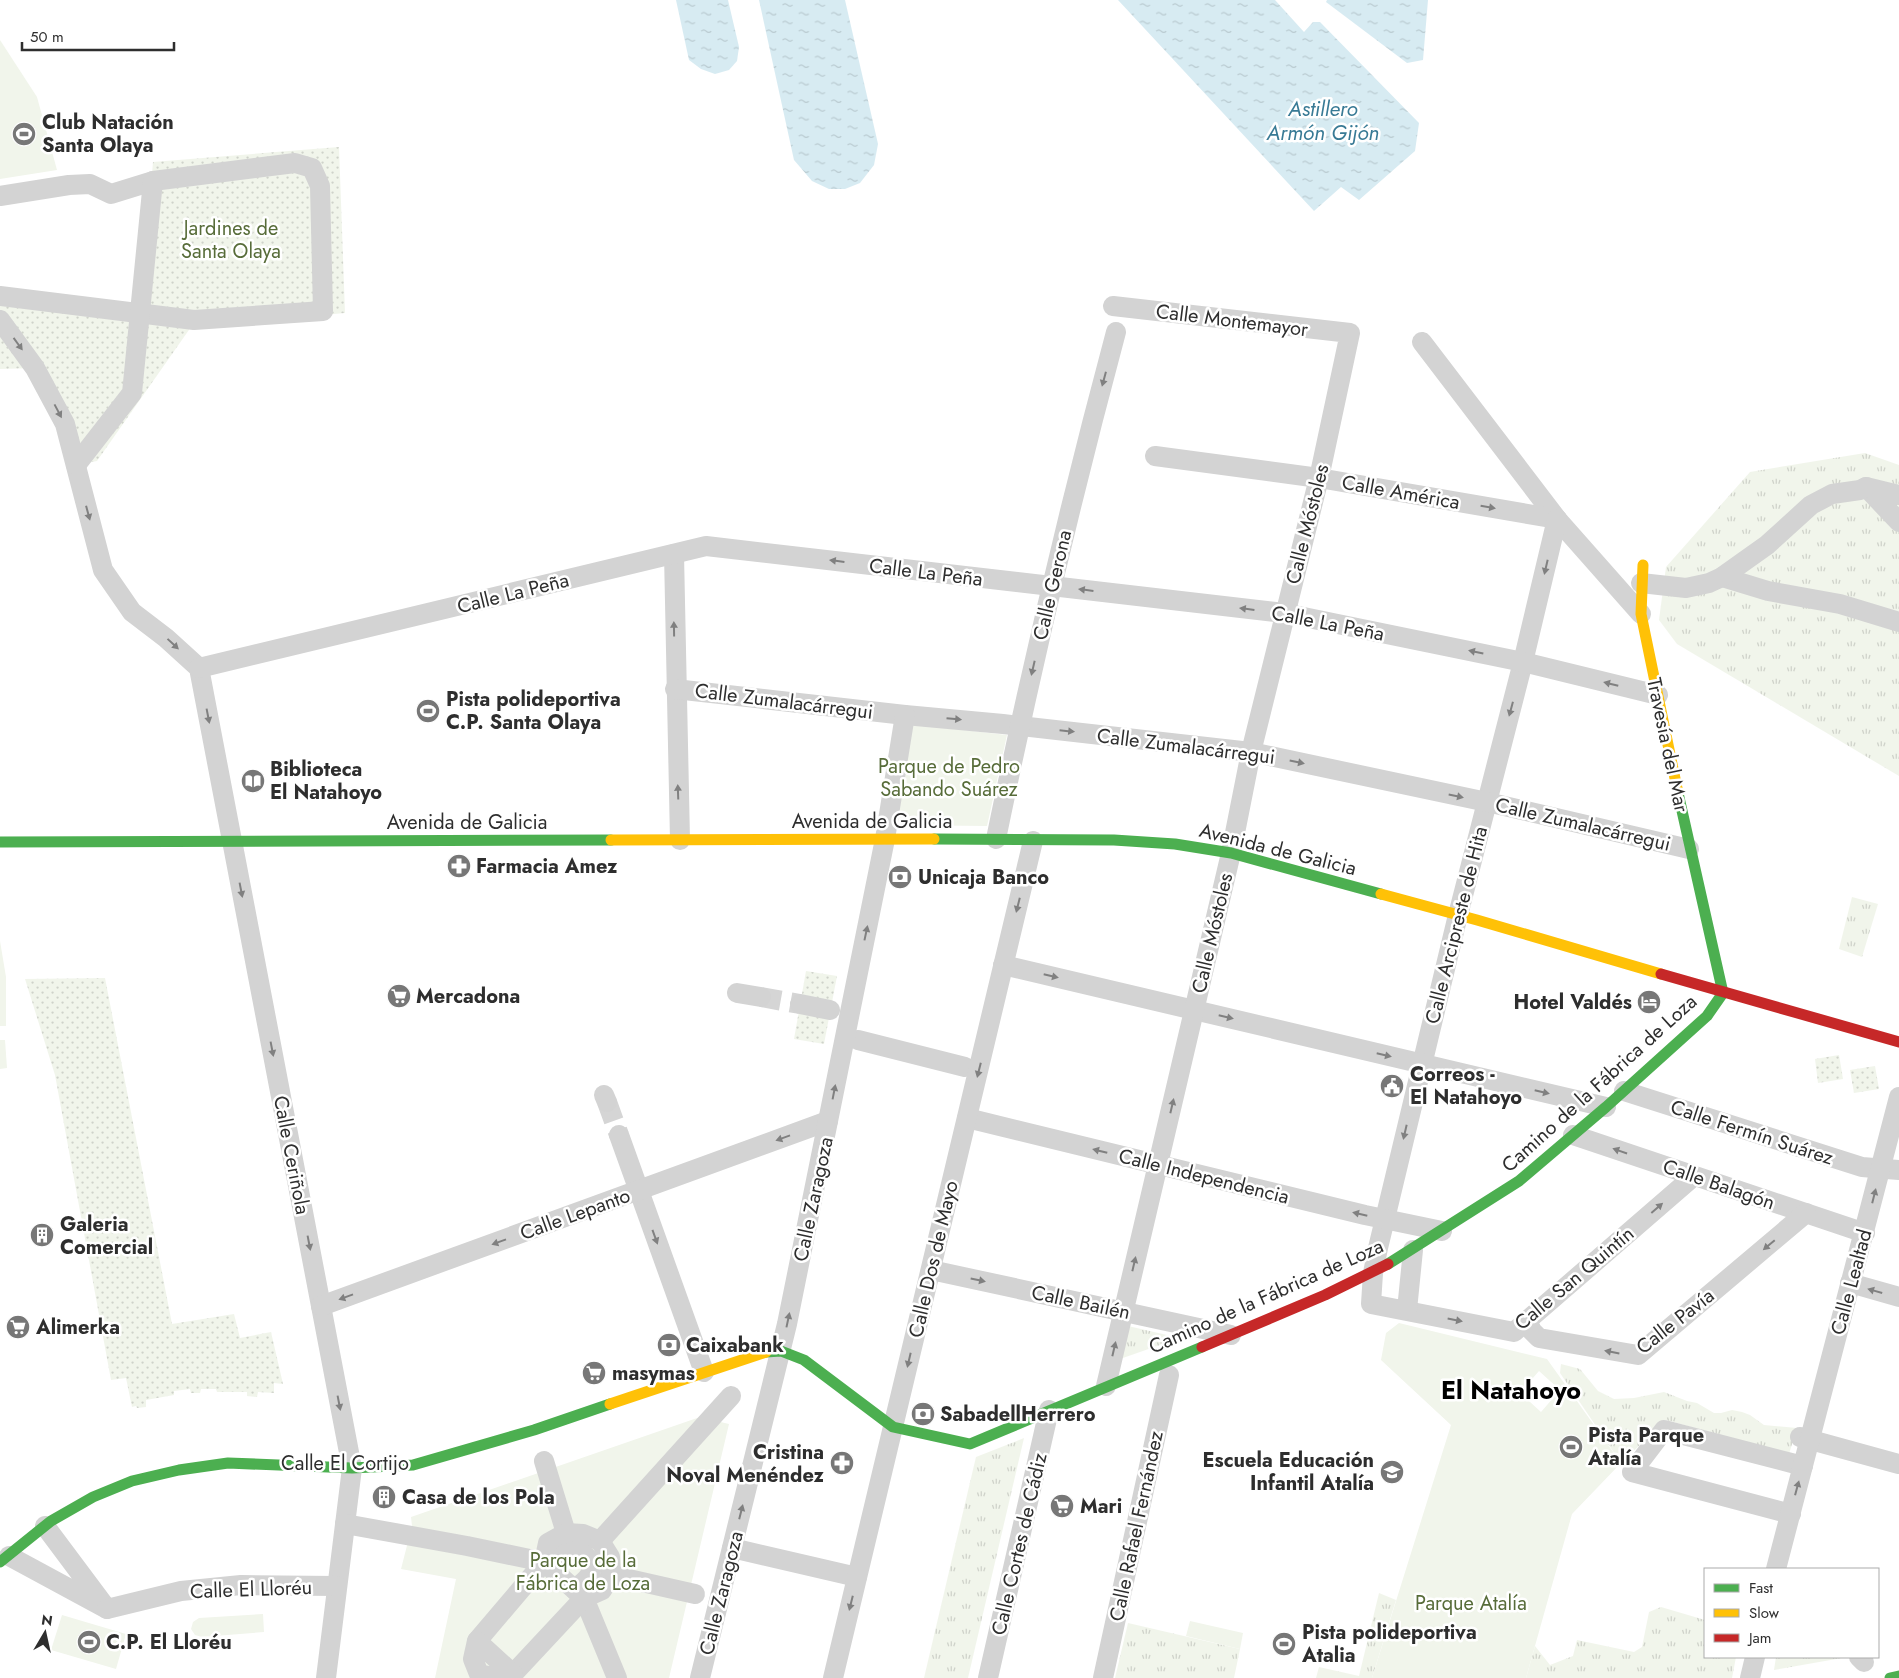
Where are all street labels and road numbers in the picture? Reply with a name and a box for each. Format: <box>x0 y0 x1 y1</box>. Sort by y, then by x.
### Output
street label: Calle Montemayor <box>1154 297 1310 344</box>
street label: Calle Móstoles <box>1279 461 1336 587</box>
street label: Calle América <box>1340 468 1462 517</box>
street label: Calle Gerona <box>1026 527 1079 643</box>
street label: Calle La Peña <box>867 551 984 594</box>
street label: Calle La Peña <box>454 566 572 621</box>
street label: Calle La Peña <box>1269 598 1387 649</box>
street label: Travesía del Mar <box>1639 675 1696 815</box>
street label: Calle Zumalacárregui <box>693 676 875 727</box>
street label: Calle Zumalacárregui <box>1095 721 1277 772</box>
street label: Calle Zumalacárregui <box>1492 790 1673 859</box>
street label: Avenida de Galicia <box>792 807 952 836</box>
street label: Avenida de Galicia <box>387 808 547 837</box>
street label: Avenida de Galicia <box>1196 816 1359 883</box>
street label: Calle Arcipreste de Hita <box>1418 823 1495 1027</box>
street label: Calle Móstoles <box>1185 870 1240 996</box>
street label: Camino de la Fábrica de Loza <box>1495 988 1703 1179</box>
street label: Calle Fermín Suárez <box>1667 1092 1837 1172</box>
street label: Calle Ceriñola <box>266 1093 317 1217</box>
street label: Calle Zaragoza <box>786 1134 841 1264</box>
street label: Calle Independencia <box>1116 1141 1292 1212</box>
street label: Calle Balagón <box>1659 1152 1779 1217</box>
street label: Calle Dos de Mayo <box>901 1178 966 1340</box>
street label: Calle Lepanto <box>516 1181 634 1248</box>
street label: Calle San Quintín <box>1508 1220 1640 1337</box>
street label: Calle Lealtad <box>1823 1226 1879 1338</box>
street label: Camino de la Fábrica de Loza <box>1144 1232 1388 1361</box>
street label: Calle Bailén <box>1029 1278 1133 1327</box>
street label: Calle Pavía <box>1630 1282 1721 1361</box>
street label: Calle Rafael Fernández <box>1102 1428 1171 1624</box>
street label: Calle El Cortijo <box>281 1449 409 1478</box>
street label: Calle Cortes de Cádiz <box>984 1450 1055 1638</box>
street label: Calle Zaragoza <box>692 1528 751 1658</box>
street label: Calle El Lloréu <box>189 1573 313 1606</box>

